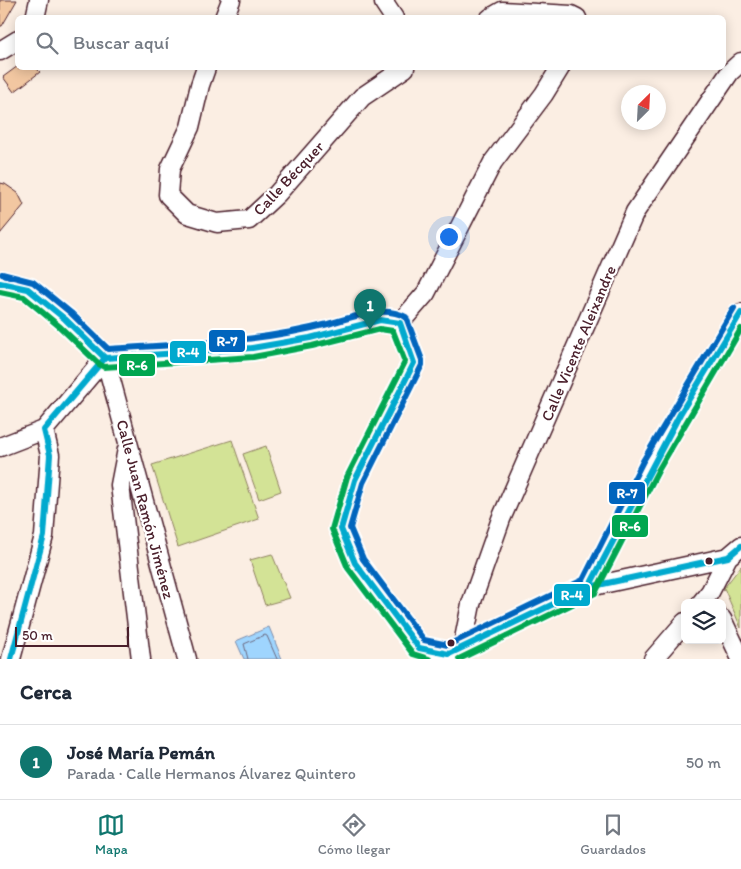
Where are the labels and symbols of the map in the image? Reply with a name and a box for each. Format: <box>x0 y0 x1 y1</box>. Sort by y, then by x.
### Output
north arrow <box>621 85 666 130</box>
street label: Calle Bécquer <box>249 137 328 220</box>
your location <box>436 224 462 250</box>
street label: Calle Vicente Aleixandre <box>537 262 620 424</box>
pin: 1 <box>354 289 386 330</box>
line badge: R-7 <box>208 329 246 353</box>
text: R-7 <box>216 333 238 350</box>
line badge: R-4 <box>169 340 207 364</box>
text: R-4 <box>177 344 200 361</box>
line badge: R-6 <box>118 353 156 377</box>
text: R-6 <box>126 357 148 374</box>
street label: Calle Juan Ramón Jiménez <box>112 418 179 601</box>
line badge: R-7 <box>608 481 646 505</box>
text: R-7 <box>616 485 638 502</box>
line badge: R-6 <box>611 514 649 538</box>
text: R-6 <box>619 518 641 535</box>
unlabelled marker <box>704 556 714 566</box>
line badge: R-4 <box>553 583 591 607</box>
text: R-4 <box>561 587 584 604</box>
scale bar <box>15 624 129 647</box>
unlabelled marker <box>446 638 456 648</box>

